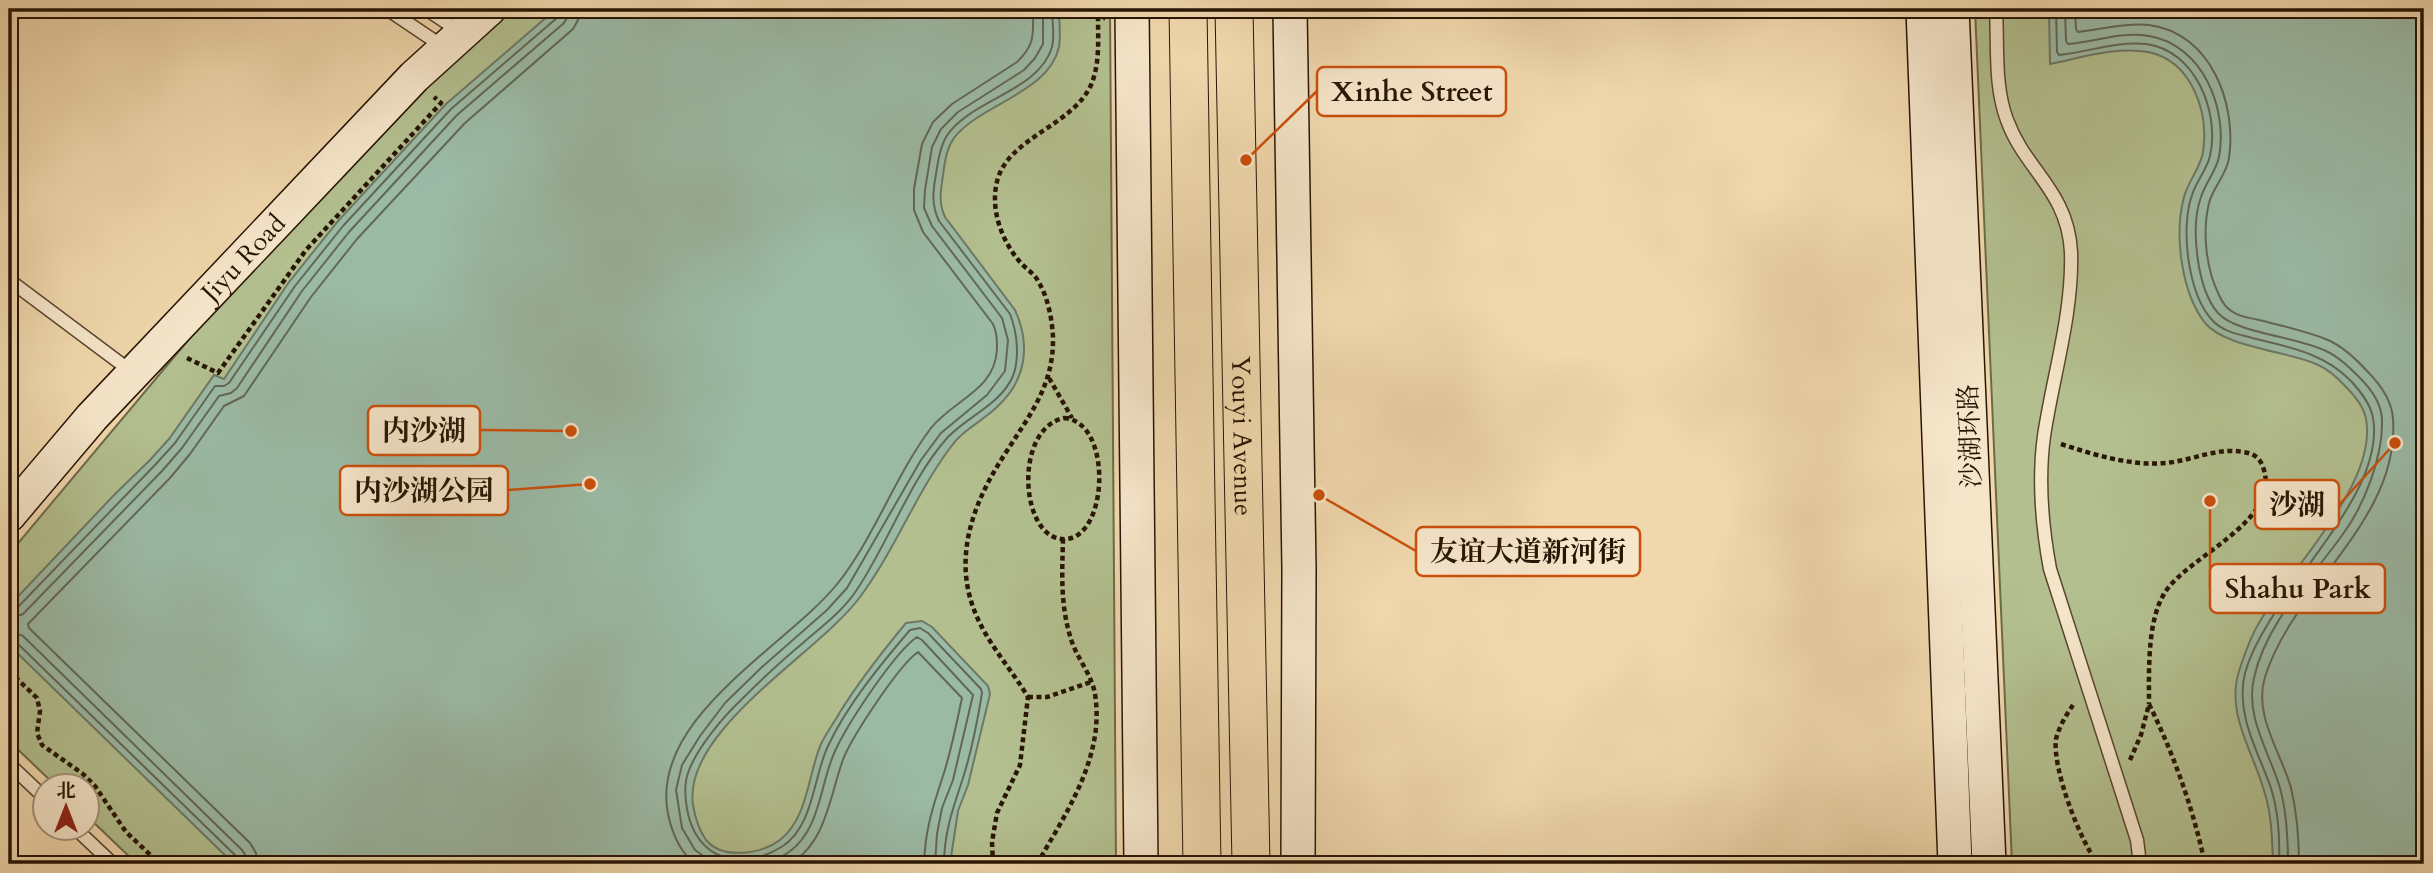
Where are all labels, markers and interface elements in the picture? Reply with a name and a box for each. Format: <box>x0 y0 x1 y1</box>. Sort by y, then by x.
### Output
callout: Xinhe Street <box>1317 67 1506 116</box>
text: Xinhe Street <box>1331 73 1493 111</box>
street label: Jiyu Road <box>190 206 293 312</box>
street label: Youyi Avenue <box>1223 356 1262 516</box>
street label: 沙湖环路 <box>1951 383 1989 489</box>
callout: 内沙湖 <box>368 406 480 455</box>
text: 内沙湖 <box>382 412 466 450</box>
callout: 内沙湖公园 <box>340 466 508 515</box>
text: 内沙湖公园 <box>354 472 494 510</box>
callout: 沙湖 <box>2255 480 2339 529</box>
text: 沙湖 <box>2269 486 2325 524</box>
callout: 友谊大道新河街 <box>1416 527 1640 576</box>
text: 友谊大道新河街 <box>1430 533 1626 571</box>
callout: Shahu Park <box>2210 564 2385 613</box>
text: Shahu Park <box>2225 570 2372 608</box>
north arrow <box>32 772 102 842</box>
text: 北 <box>56 778 76 804</box>

